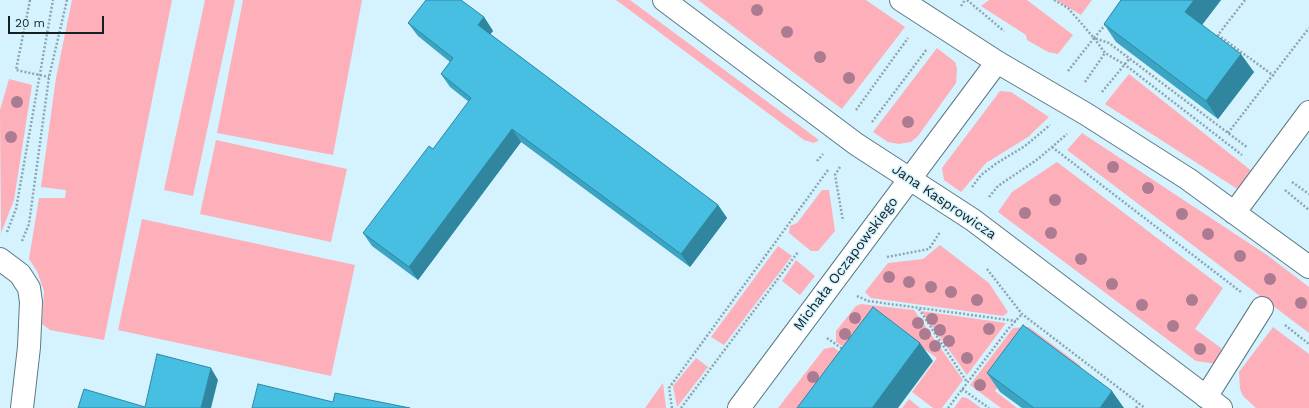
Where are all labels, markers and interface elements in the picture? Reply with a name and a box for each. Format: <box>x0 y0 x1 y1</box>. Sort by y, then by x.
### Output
scale bar <box>10 8 106 34</box>
text: 20 m <box>15 16 45 30</box>
street label: Jana Kasprowicza <box>889 161 999 243</box>
street label: Michała Oczapowskiego <box>790 194 902 334</box>

